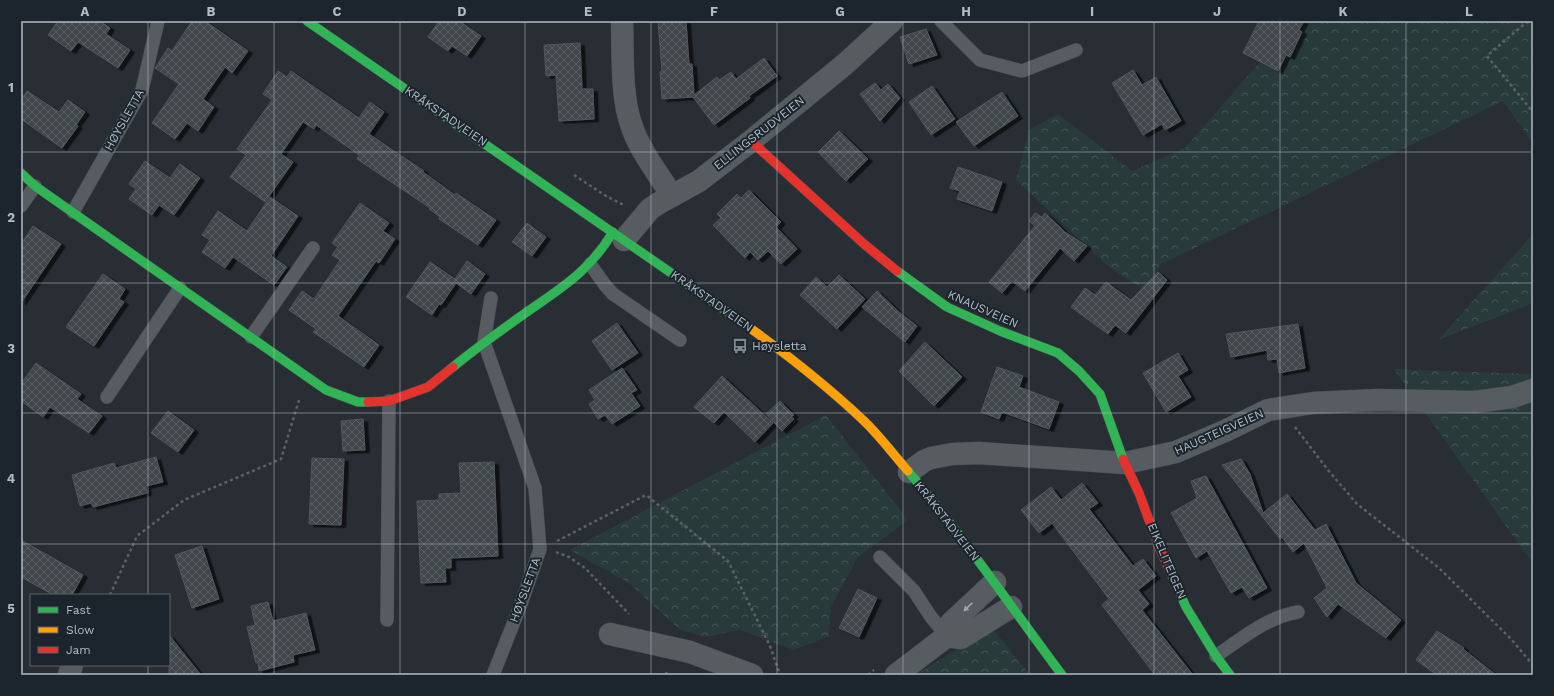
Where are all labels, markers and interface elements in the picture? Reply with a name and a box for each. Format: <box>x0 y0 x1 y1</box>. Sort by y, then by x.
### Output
text: A <box>81 4 90 19</box>
text: B <box>207 4 216 19</box>
text: C <box>333 4 342 19</box>
text: D <box>457 4 467 19</box>
text: E <box>584 4 592 19</box>
text: F <box>710 4 718 19</box>
text: G <box>835 4 845 19</box>
text: H <box>961 4 971 19</box>
text: I <box>1090 4 1094 19</box>
text: J <box>1213 4 1221 19</box>
text: K <box>1338 4 1348 19</box>
text: L <box>1465 4 1473 19</box>
text: 1 <box>8 80 14 95</box>
street label: KRÅKSTADVEIEN <box>402 83 490 149</box>
street label: HØYSLETTA <box>101 87 147 153</box>
street label: ELLINGSRUDVEIEN <box>711 93 807 173</box>
text: 2 <box>7 210 15 225</box>
street label: KRÅKSTADVEIEN <box>668 268 756 334</box>
street label: KNAUSVEIEN <box>946 287 1020 331</box>
bus stop icon: Høysletta <box>731 337 749 355</box>
place label: Høysletta <box>752 339 807 353</box>
text: 3 <box>7 341 15 356</box>
street label: HAUGTEIGVEIEN <box>1172 406 1266 458</box>
text: 4 <box>7 471 16 486</box>
street label: KRÅKSTADVEIEN <box>912 479 982 563</box>
street label: EIKELITEIGEN <box>1145 521 1189 601</box>
street label: HØYSLETTA <box>507 556 543 624</box>
legend <box>30 594 170 666</box>
text: 5 <box>7 601 15 616</box>
one-way arrow <box>963 602 972 611</box>
text: Fast <box>66 603 91 617</box>
text: Slow <box>66 623 94 637</box>
text: Jam <box>66 643 91 657</box>

